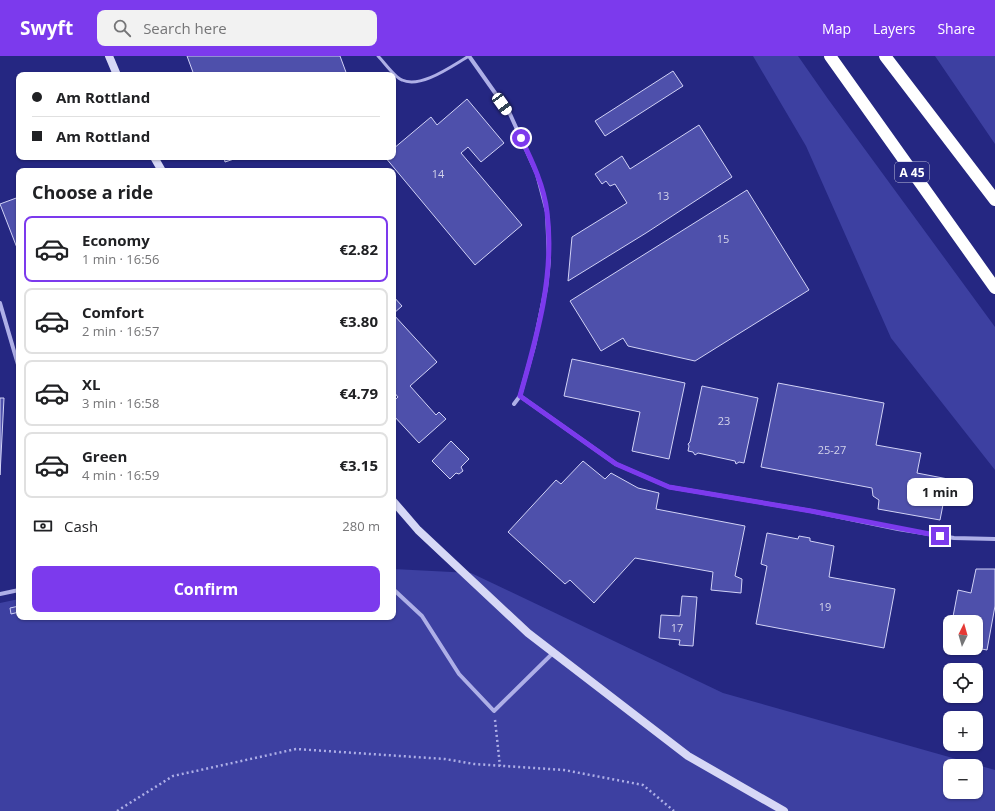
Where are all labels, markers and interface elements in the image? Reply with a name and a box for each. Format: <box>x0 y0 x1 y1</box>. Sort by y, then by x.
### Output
search box <box>97 10 377 46</box>
text: Swyft <box>20 15 73 41</box>
icon: search <box>111 17 133 39</box>
text: Search here <box>143 18 227 38</box>
text: Map <box>822 19 851 38</box>
text: Layers <box>873 19 915 38</box>
text: Share <box>937 19 975 38</box>
text: Am Rottland <box>56 87 150 107</box>
car <box>490 91 514 117</box>
text: Am Rottland <box>56 126 150 146</box>
route start <box>512 129 530 147</box>
road number: A 45 <box>895 162 929 182</box>
house number: 14 <box>432 166 445 181</box>
text: Choose a ride <box>32 180 153 204</box>
house number: 13 <box>657 188 669 203</box>
text: Economy <box>82 230 150 250</box>
icon: car <box>34 231 70 267</box>
house number: 15 <box>717 231 729 246</box>
text: €2.82 <box>339 239 378 259</box>
text: 1 min · 16:56 <box>82 250 159 268</box>
text: Comfort <box>82 302 144 322</box>
icon: car <box>34 303 70 339</box>
text: €3.80 <box>339 311 378 331</box>
text: 2 min · 16:57 <box>82 322 159 340</box>
text: XL <box>82 374 100 394</box>
icon: car <box>34 375 70 411</box>
text: €4.79 <box>339 383 378 403</box>
text: 3 min · 16:58 <box>82 394 159 412</box>
house number: 23 <box>718 413 730 428</box>
house number: 25-27 <box>818 442 846 457</box>
text: Green <box>82 446 127 466</box>
icon: car <box>34 447 70 483</box>
text: €3.15 <box>339 455 378 475</box>
text: 4 min · 16:59 <box>82 466 159 484</box>
callout: 1 min <box>907 478 973 506</box>
text: 1 min <box>922 483 958 501</box>
icon: cash <box>32 515 54 537</box>
text: Cash <box>64 516 98 536</box>
text: 280 m <box>342 517 380 535</box>
route end <box>931 527 949 545</box>
button: Confirm <box>32 566 380 612</box>
house number: 19 <box>819 599 831 614</box>
north arrow <box>943 615 983 655</box>
map controls <box>943 615 983 799</box>
house number: 17 <box>671 620 683 635</box>
button: locate <box>943 663 983 703</box>
button: + <box>943 711 983 751</box>
button: − <box>943 759 983 799</box>

